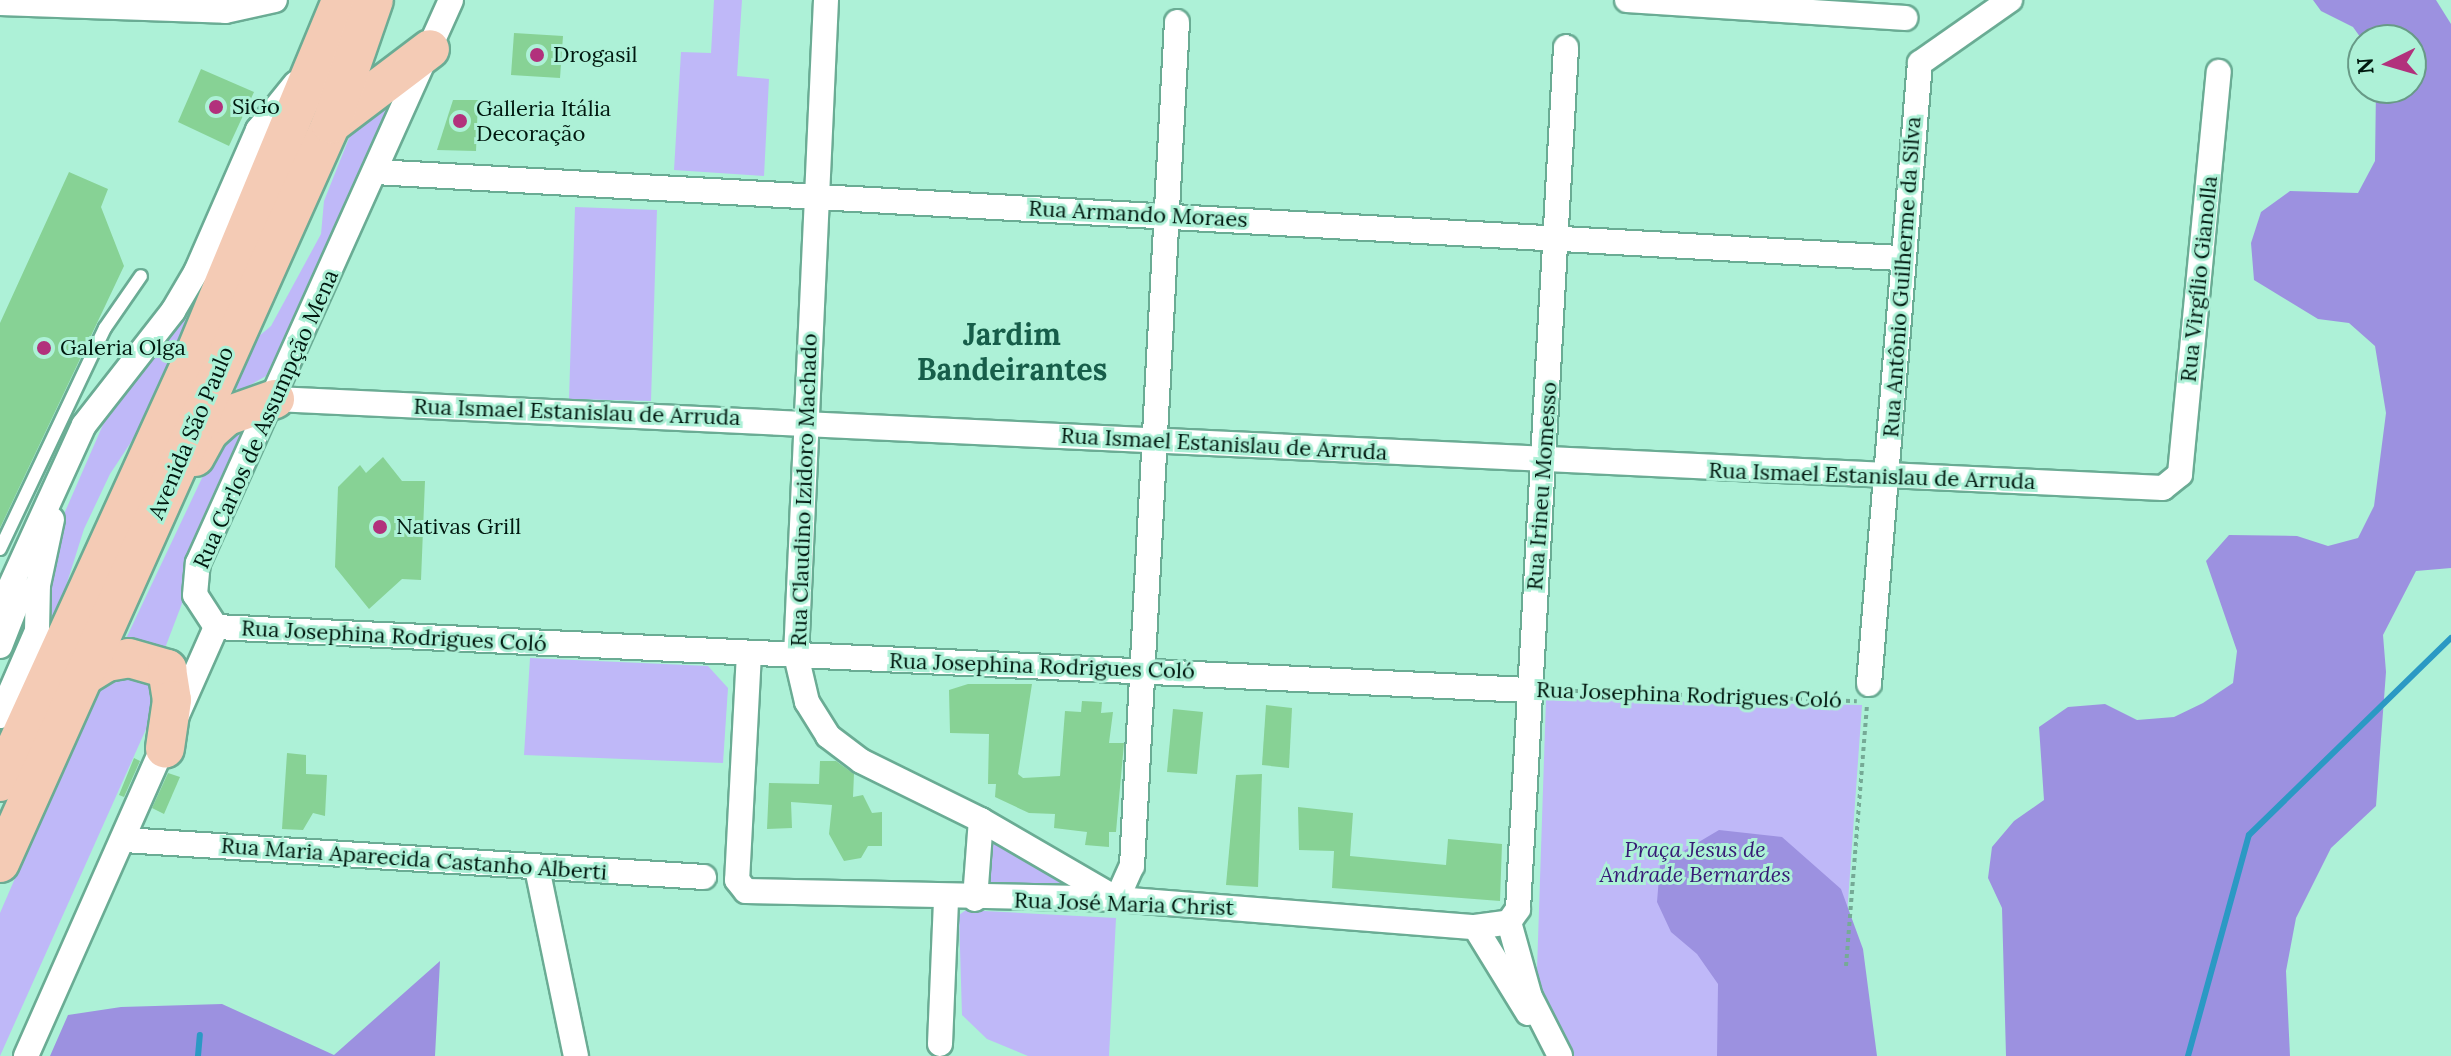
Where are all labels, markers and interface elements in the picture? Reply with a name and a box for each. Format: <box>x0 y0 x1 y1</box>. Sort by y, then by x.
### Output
north arrow <box>2347 24 2427 104</box>
place label: Drogasil <box>553 42 638 68</box>
marker: Drogasil <box>528 46 546 64</box>
text: N <box>2350 56 2380 76</box>
place label: SiGo <box>232 94 280 120</box>
place label: Galleria Itália Decoração <box>476 95 611 146</box>
marker: SiGo <box>207 98 225 116</box>
marker: Galleria Itália Decoração <box>451 112 469 130</box>
street label: Rua Antônio Guilherme da Silva <box>1878 116 1926 438</box>
street label: Rua Virgílio Gianolla <box>2175 175 2223 383</box>
street label: Rua Armando Moraes <box>1028 195 1248 233</box>
street label: Rua Carlos de Assumpção Mena <box>188 265 344 573</box>
district label: Jardim Bandeirantes <box>917 316 1107 386</box>
street label: Rua Claudino Izidoro Machado <box>785 333 823 647</box>
place label: Galeria Olga <box>60 335 186 361</box>
marker: Galeria Olga <box>35 339 53 357</box>
street label: Avenida São Paulo <box>143 343 239 523</box>
street label: Rua Irineu Momesso <box>1522 381 1562 591</box>
street label: Rua Ismael Estanislau de Arruda <box>413 393 741 431</box>
street label: Rua Ismael Estanislau de Arruda <box>1060 422 1388 466</box>
street label: Rua Ismael Estanislau de Arruda <box>1708 457 2036 495</box>
place label: Nativas Grill <box>396 514 521 540</box>
marker: Nativas Grill <box>371 518 389 536</box>
street label: Rua Josephina Rodrigues Coló <box>241 615 547 657</box>
street label: Rua Josephina Rodrigues Coló <box>889 647 1195 685</box>
street label: Rua Josephina Rodrigues Coló <box>1536 676 1842 714</box>
street label: Rua Maria Aparecida Castanho Alberti <box>220 832 608 886</box>
park label: Praça Jesus de Andrade Bernardes <box>1599 836 1791 888</box>
street label: Rua José Maria Christ <box>1013 887 1235 921</box>

